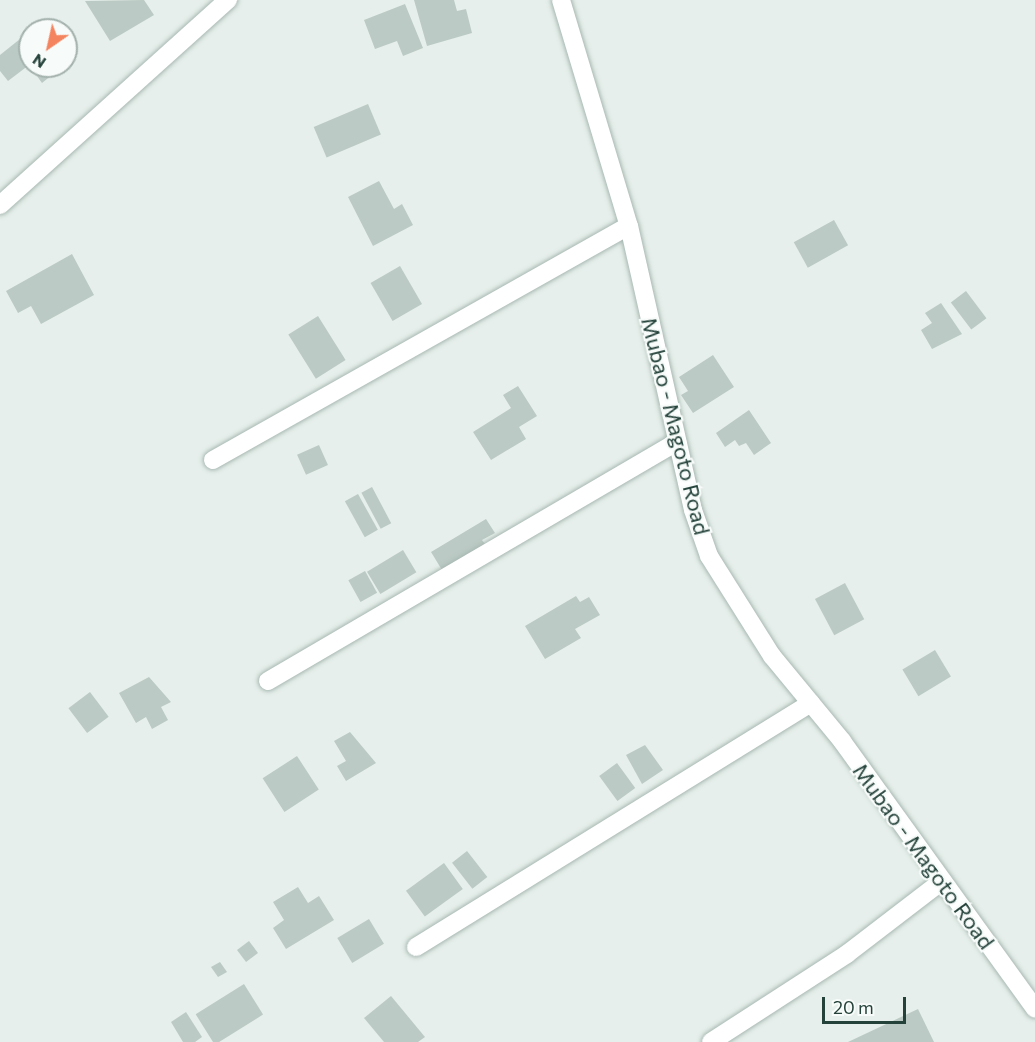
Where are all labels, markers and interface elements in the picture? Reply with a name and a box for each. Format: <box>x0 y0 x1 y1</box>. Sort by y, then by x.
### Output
north arrow <box>18 18 78 78</box>
text: N <box>28 50 49 73</box>
street label: Mubao - Magoto Road <box>636 314 716 538</box>
street label: Mubao - Magoto Road <box>848 758 1000 954</box>
scale bar <box>825 985 909 1023</box>
text: 20 m <box>833 996 874 1018</box>

